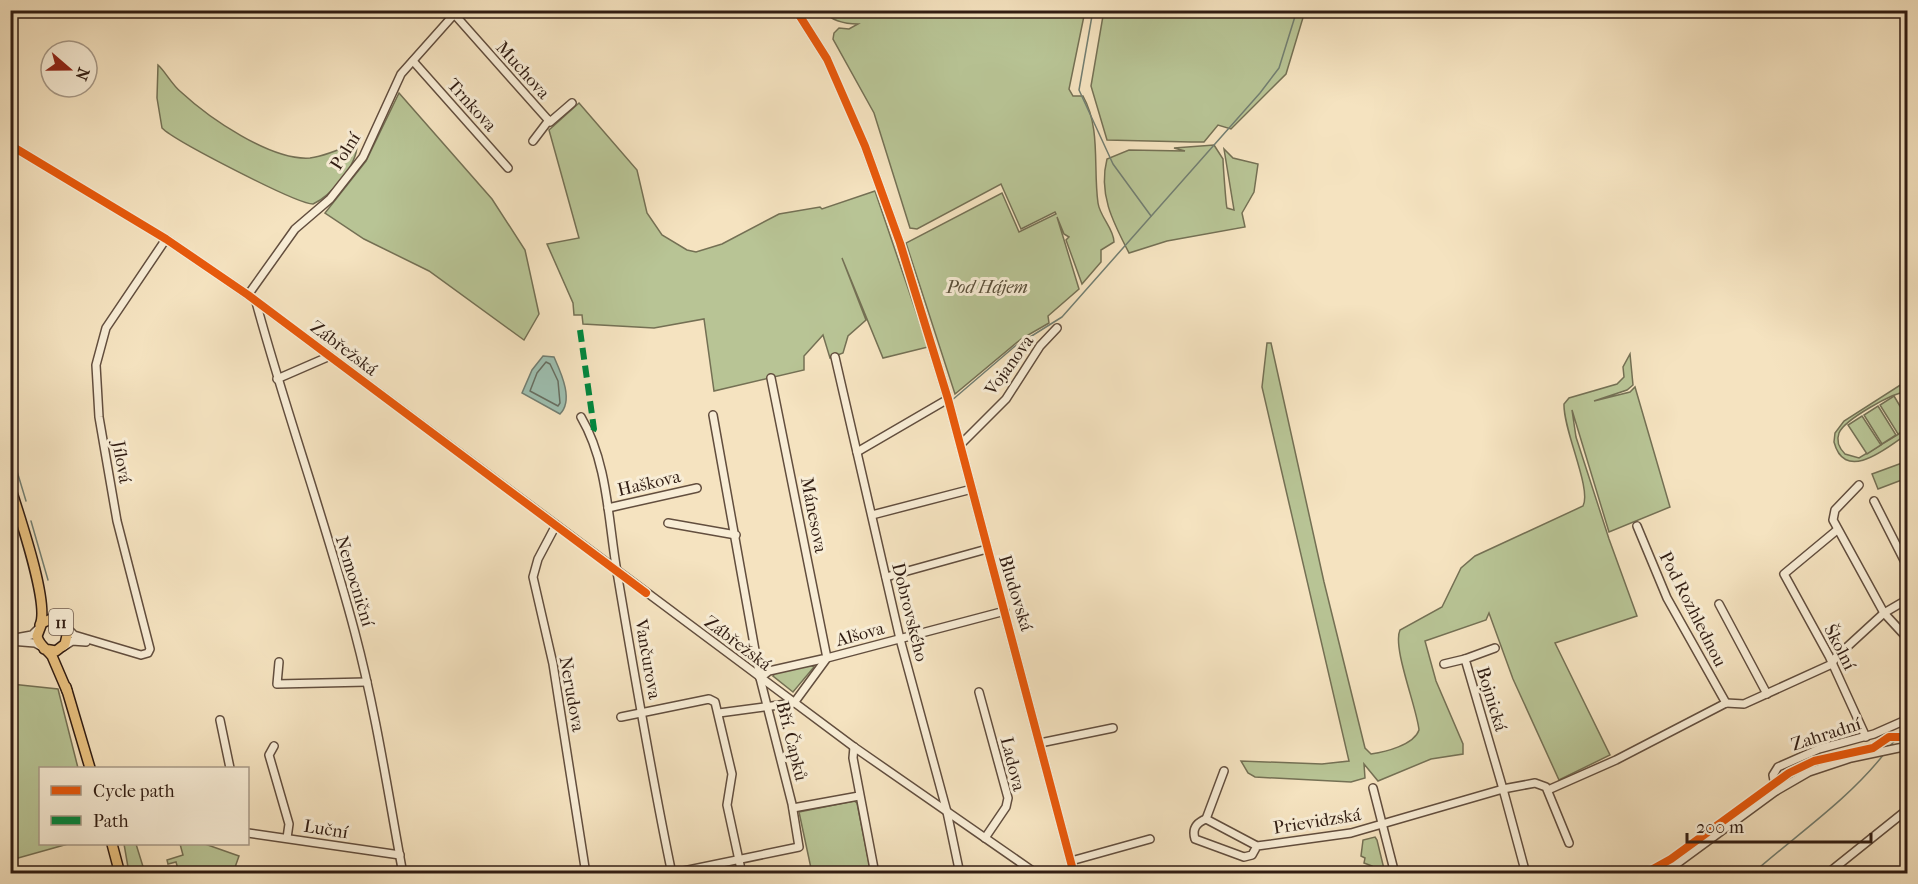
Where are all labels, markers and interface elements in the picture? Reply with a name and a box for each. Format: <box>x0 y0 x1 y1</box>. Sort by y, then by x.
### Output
street label: Muchova <box>491 37 554 104</box>
north arrow <box>39 39 99 99</box>
text: N <box>71 65 94 84</box>
street label: Trnkova <box>442 75 501 137</box>
street label: Polní <box>326 128 365 174</box>
park label: Pod Hájem <box>945 277 1028 298</box>
street label: Zábřežská <box>306 316 382 381</box>
street label: Vojanova <box>980 331 1039 400</box>
street label: Jílová <box>107 437 136 485</box>
street label: Haškova <box>616 466 683 501</box>
street label: Mánesova <box>796 475 831 555</box>
street label: Nemocniční <box>331 533 378 630</box>
street label: Pod Rozhlednou <box>1655 548 1731 670</box>
street label: Bludovská <box>994 553 1037 634</box>
street label: Dobrovského <box>887 561 932 664</box>
road number: 11 <box>49 609 73 635</box>
street label: Zábřežská <box>700 611 776 676</box>
street label: Vančurova <box>630 616 665 701</box>
street label: Alšova <box>833 618 887 651</box>
street label: Školní <box>1819 620 1862 674</box>
street label: Nerudova <box>555 655 589 734</box>
street label: Bojnická <box>1472 664 1511 735</box>
street label: Bří. Čapků <box>771 699 814 783</box>
street label: Zahradní <box>1789 713 1864 756</box>
street label: Ladova <box>996 735 1030 794</box>
legend <box>39 767 249 845</box>
text: Cycle path <box>93 781 174 802</box>
street label: Prievidzská <box>1272 804 1363 839</box>
scale bar <box>1687 806 1872 844</box>
text: Path <box>93 811 129 832</box>
street label: Luční <box>302 816 350 843</box>
text: 200 m <box>1696 817 1744 838</box>

